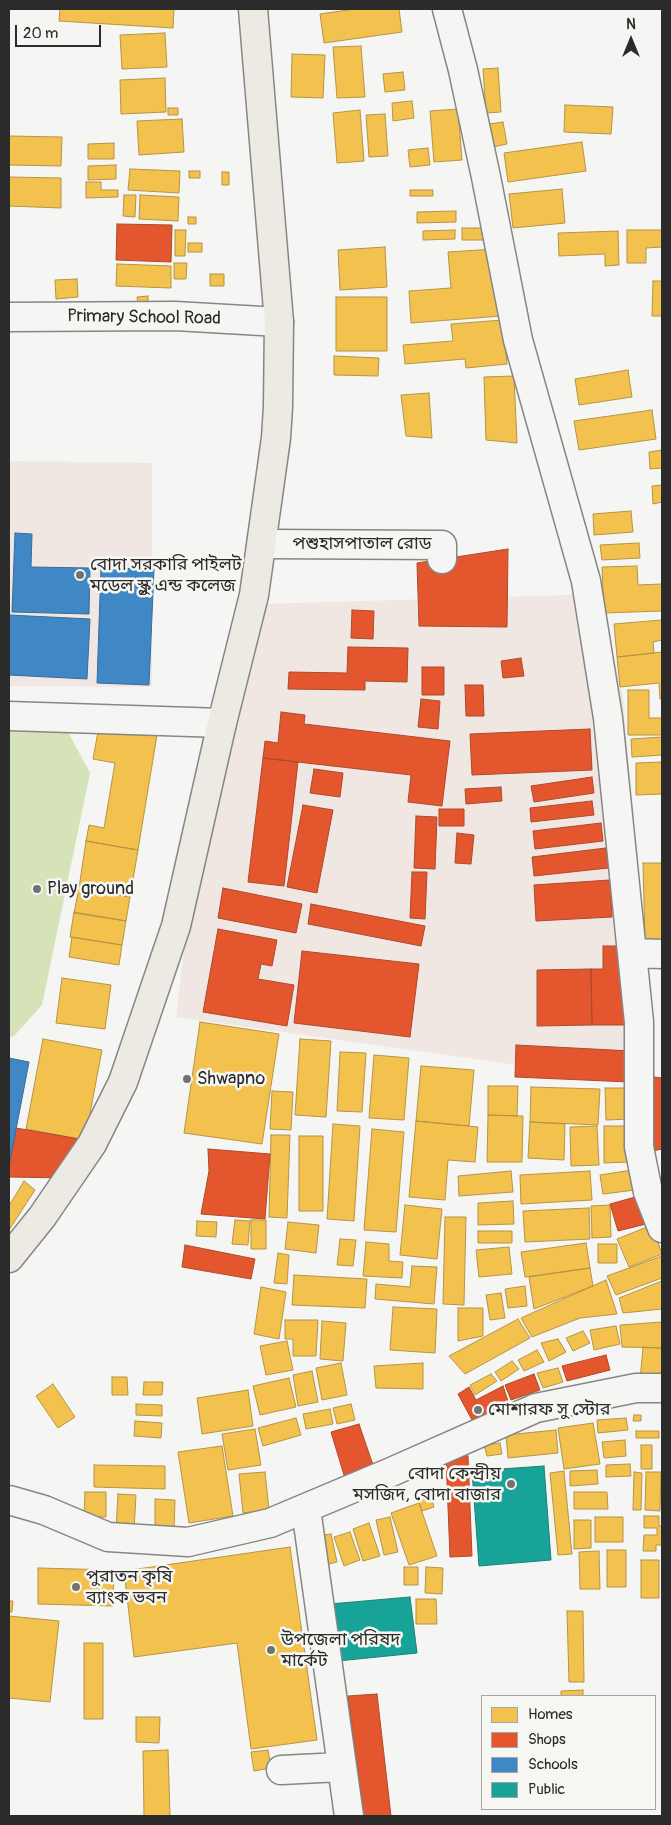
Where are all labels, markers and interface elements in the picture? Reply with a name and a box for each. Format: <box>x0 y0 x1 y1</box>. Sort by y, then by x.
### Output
scale bar <box>18 15 104 47</box>
north arrow <box>606 15 656 65</box>
text: N <box>626 16 636 33</box>
text: 20 m <box>23 24 58 43</box>
street label: Primary School Road <box>67 306 221 330</box>
street label: পশুহাসপাতাল রোড <box>292 533 432 555</box>
place label: বোদা সরকারি পাইলট মডেল স্কুল এন্ড কলেজ <box>90 554 242 596</box>
marker: বোদা সরকারি পাইলট মডেল স্কুল এন্ড কলেজ <box>74 569 86 581</box>
place label: Play ground <box>47 878 134 900</box>
marker: Play ground <box>31 883 43 895</box>
place label: Shwapno <box>197 1068 265 1090</box>
marker: Shwapno <box>181 1073 193 1085</box>
place label: মোশারফ সু স্টোর <box>488 1399 610 1421</box>
marker: মোশারফ সু স্টোর <box>472 1404 484 1416</box>
place label: বোদা কেন্দ্রীয় মসজিদ, বোদা বাজার <box>353 1463 501 1506</box>
marker: বোদা কেন্দ্রীয় মসজিদ, বোদা বাজার <box>505 1478 517 1490</box>
place label: পুরাতন কৃষি ব্যাংক ভবন <box>86 1566 172 1608</box>
marker: পুরাতন কৃষি ব্যাংক ভবন <box>70 1581 82 1593</box>
place label: উপজেলা পরিষদ মার্কেট <box>281 1629 400 1672</box>
marker: উপজেলা পরিষদ মার্কেট <box>265 1644 277 1656</box>
legend <box>481 1695 656 1810</box>
text: Homes <box>528 1705 573 1724</box>
text: Shops <box>528 1730 566 1749</box>
text: Schools <box>528 1755 578 1774</box>
text: Public <box>528 1780 565 1799</box>

